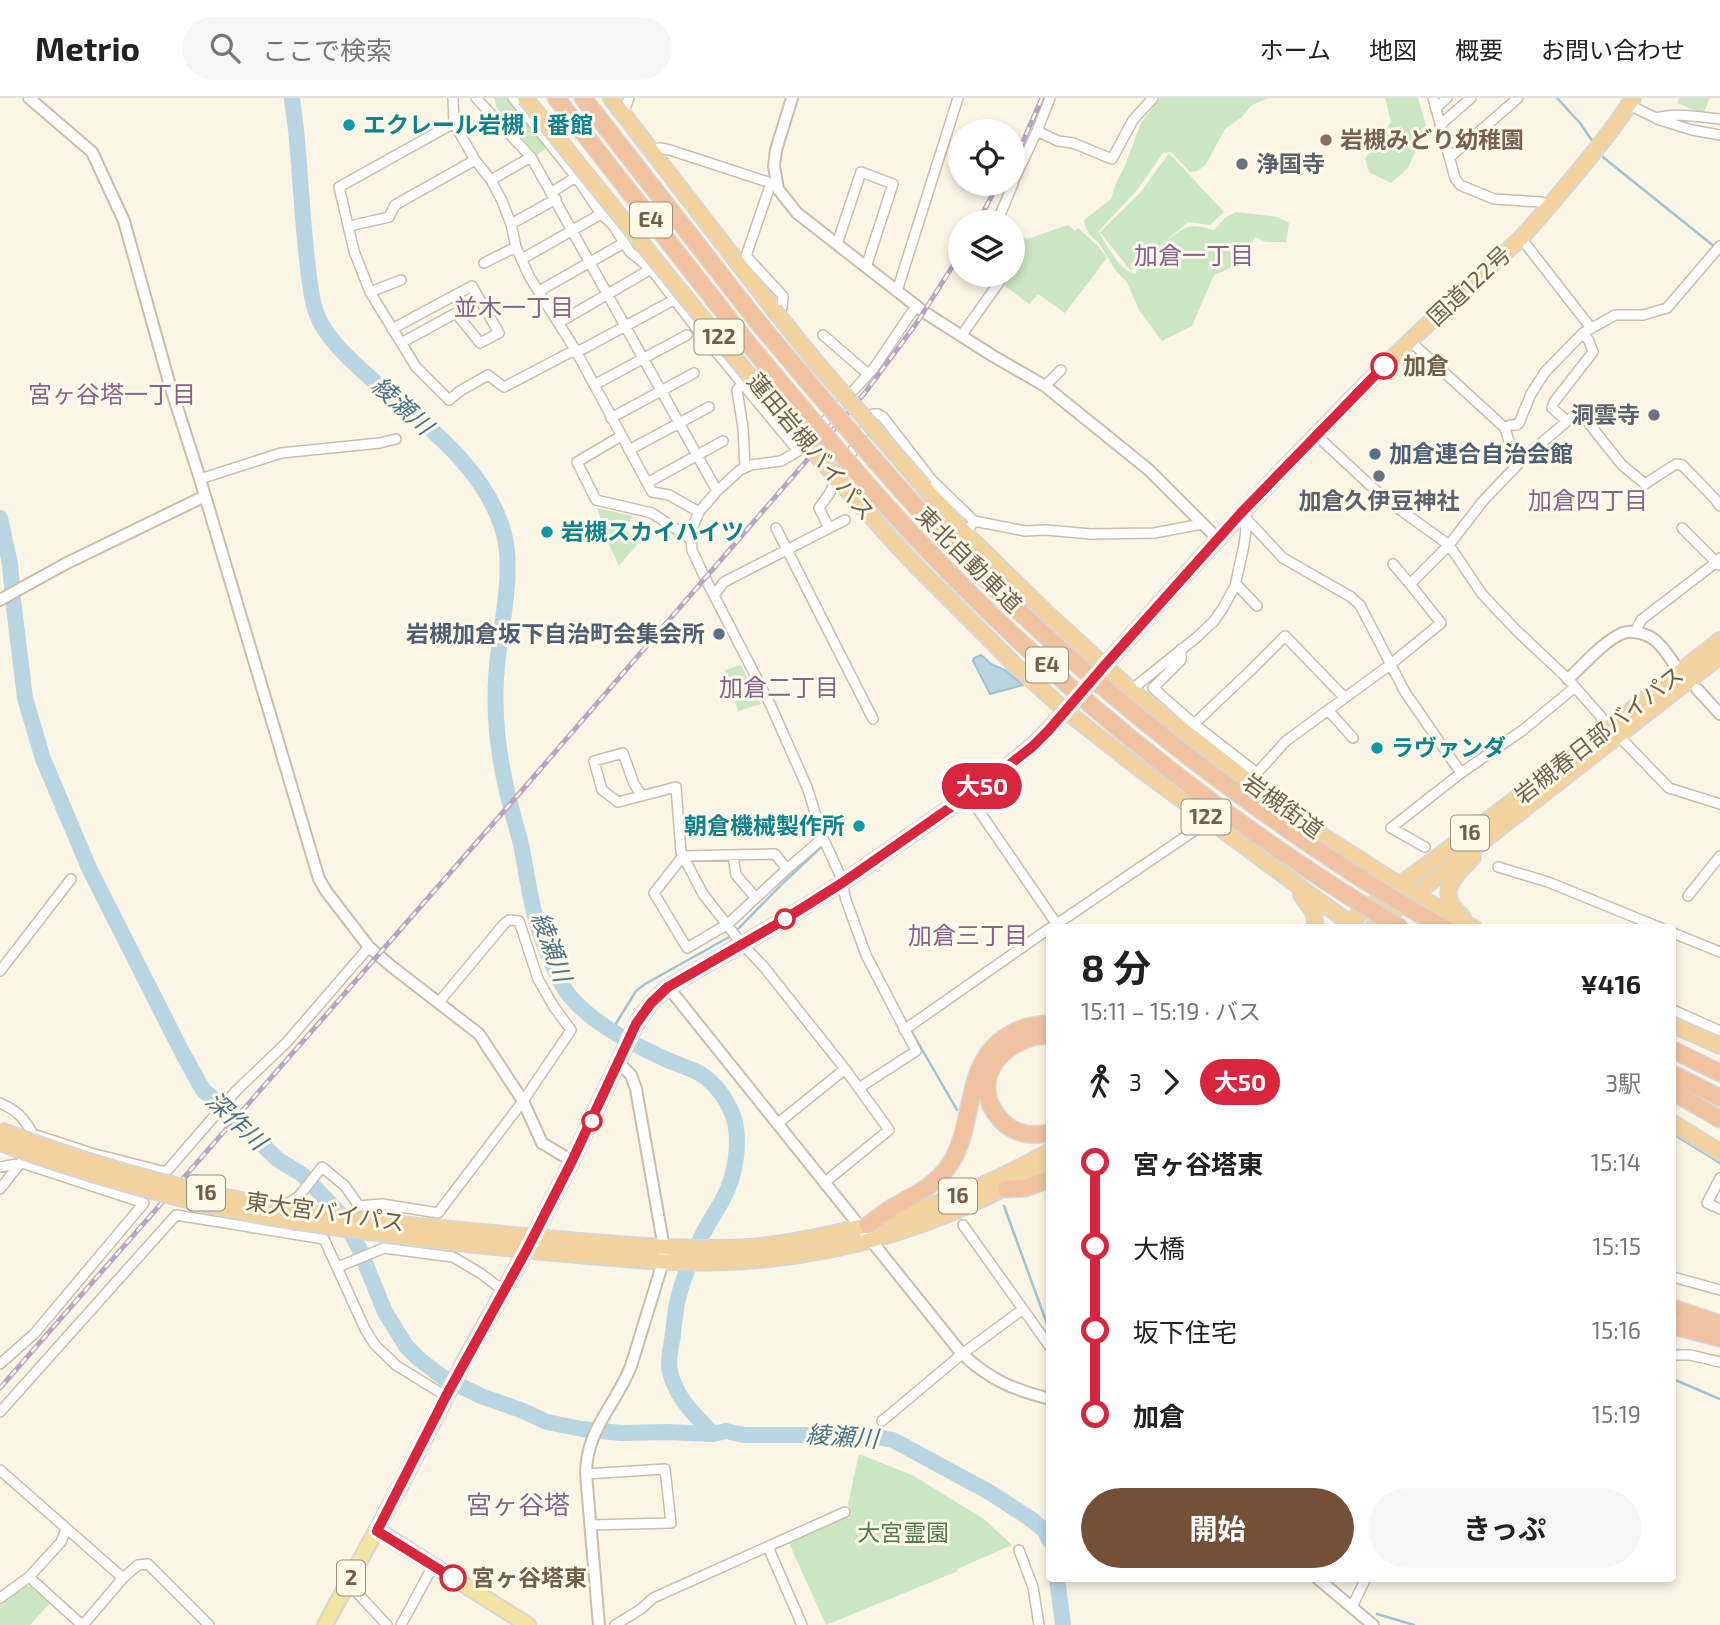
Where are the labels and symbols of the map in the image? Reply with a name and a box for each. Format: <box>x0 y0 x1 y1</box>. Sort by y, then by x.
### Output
place label: エクレール岩槻Ⅰ番館 <box>363 110 593 138</box>
marker: エクレール岩槻Ⅰ番館 <box>341 117 357 133</box>
place label: 岩槻みどり幼稚園 <box>1340 125 1524 153</box>
marker: 岩槻みどり幼稚園 <box>1318 132 1334 148</box>
place label: 浄国寺 <box>1256 149 1325 177</box>
marker: 浄国寺 <box>1234 156 1250 172</box>
road number: E4 <box>630 202 672 238</box>
district label: 加倉一丁目 <box>1134 240 1254 269</box>
street label: 国道122号 <box>1421 240 1516 331</box>
district label: 並木一丁目 <box>454 292 574 321</box>
road number: 122 <box>694 320 744 354</box>
place label: 加倉 <box>1403 351 1449 379</box>
marker: 加倉 <box>1371 353 1397 379</box>
street label: 蓮田岩槻バイパス <box>742 367 881 526</box>
water label: 綾瀬川 <box>367 370 442 442</box>
district label: 宮ヶ谷塔一丁目 <box>28 379 196 408</box>
place label: 洞雲寺 <box>1571 400 1640 428</box>
marker: 洞雲寺 <box>1646 407 1662 423</box>
place label: 加倉連合自治会館 <box>1389 439 1573 467</box>
marker: 加倉連合自治会館 <box>1367 446 1383 462</box>
marker: 加倉久伊豆神社 <box>1371 468 1387 484</box>
district label: 加倉四丁目 <box>1528 485 1648 514</box>
place label: 加倉久伊豆神社 <box>1299 486 1460 514</box>
street label: 東北自動車道 <box>911 501 1028 618</box>
place label: 岩槻スカイハイツ <box>561 517 744 545</box>
marker: 岩槻スカイハイツ <box>539 524 555 540</box>
place label: 岩槻加倉坂下自治町会集会所 <box>406 619 705 647</box>
marker: 岩槻加倉坂下自治町会集会所 <box>711 626 727 642</box>
road number: E4 <box>1026 648 1068 682</box>
street label: 岩槻春日部バイパス <box>1508 660 1688 809</box>
district label: 加倉二丁目 <box>719 672 839 701</box>
place label: ラヴァンダ <box>1391 733 1506 761</box>
marker: ラヴァンダ <box>1369 740 1385 756</box>
line badge: 大50 <box>942 763 1022 809</box>
street label: 岩槻街道 <box>1238 767 1329 844</box>
road number: 122 <box>1182 800 1230 834</box>
place label: 朝倉機械製作所 <box>684 811 845 839</box>
road number: 16 <box>1451 816 1489 850</box>
marker: 朝倉機械製作所 <box>851 818 867 834</box>
water label: 綾瀬川 <box>526 908 579 988</box>
unlabelled marker <box>775 909 795 929</box>
district label: 加倉三丁目 <box>908 920 1028 949</box>
water label: 深作川 <box>201 1085 275 1157</box>
unlabelled marker <box>582 1111 602 1131</box>
road number: 16 <box>187 1176 225 1210</box>
road number: 16 <box>939 1178 977 1214</box>
street label: 東大宮バイパス <box>244 1186 407 1236</box>
water label: 綾瀬川 <box>805 1419 882 1453</box>
district label: 宮ヶ谷塔 <box>466 1488 570 1519</box>
park label: 大宮霊園 <box>857 1518 949 1546</box>
road number: 2 <box>337 1560 365 1596</box>
place label: 宮ヶ谷塔東 <box>472 1563 587 1591</box>
marker: 宮ヶ谷塔東 <box>440 1565 466 1591</box>

